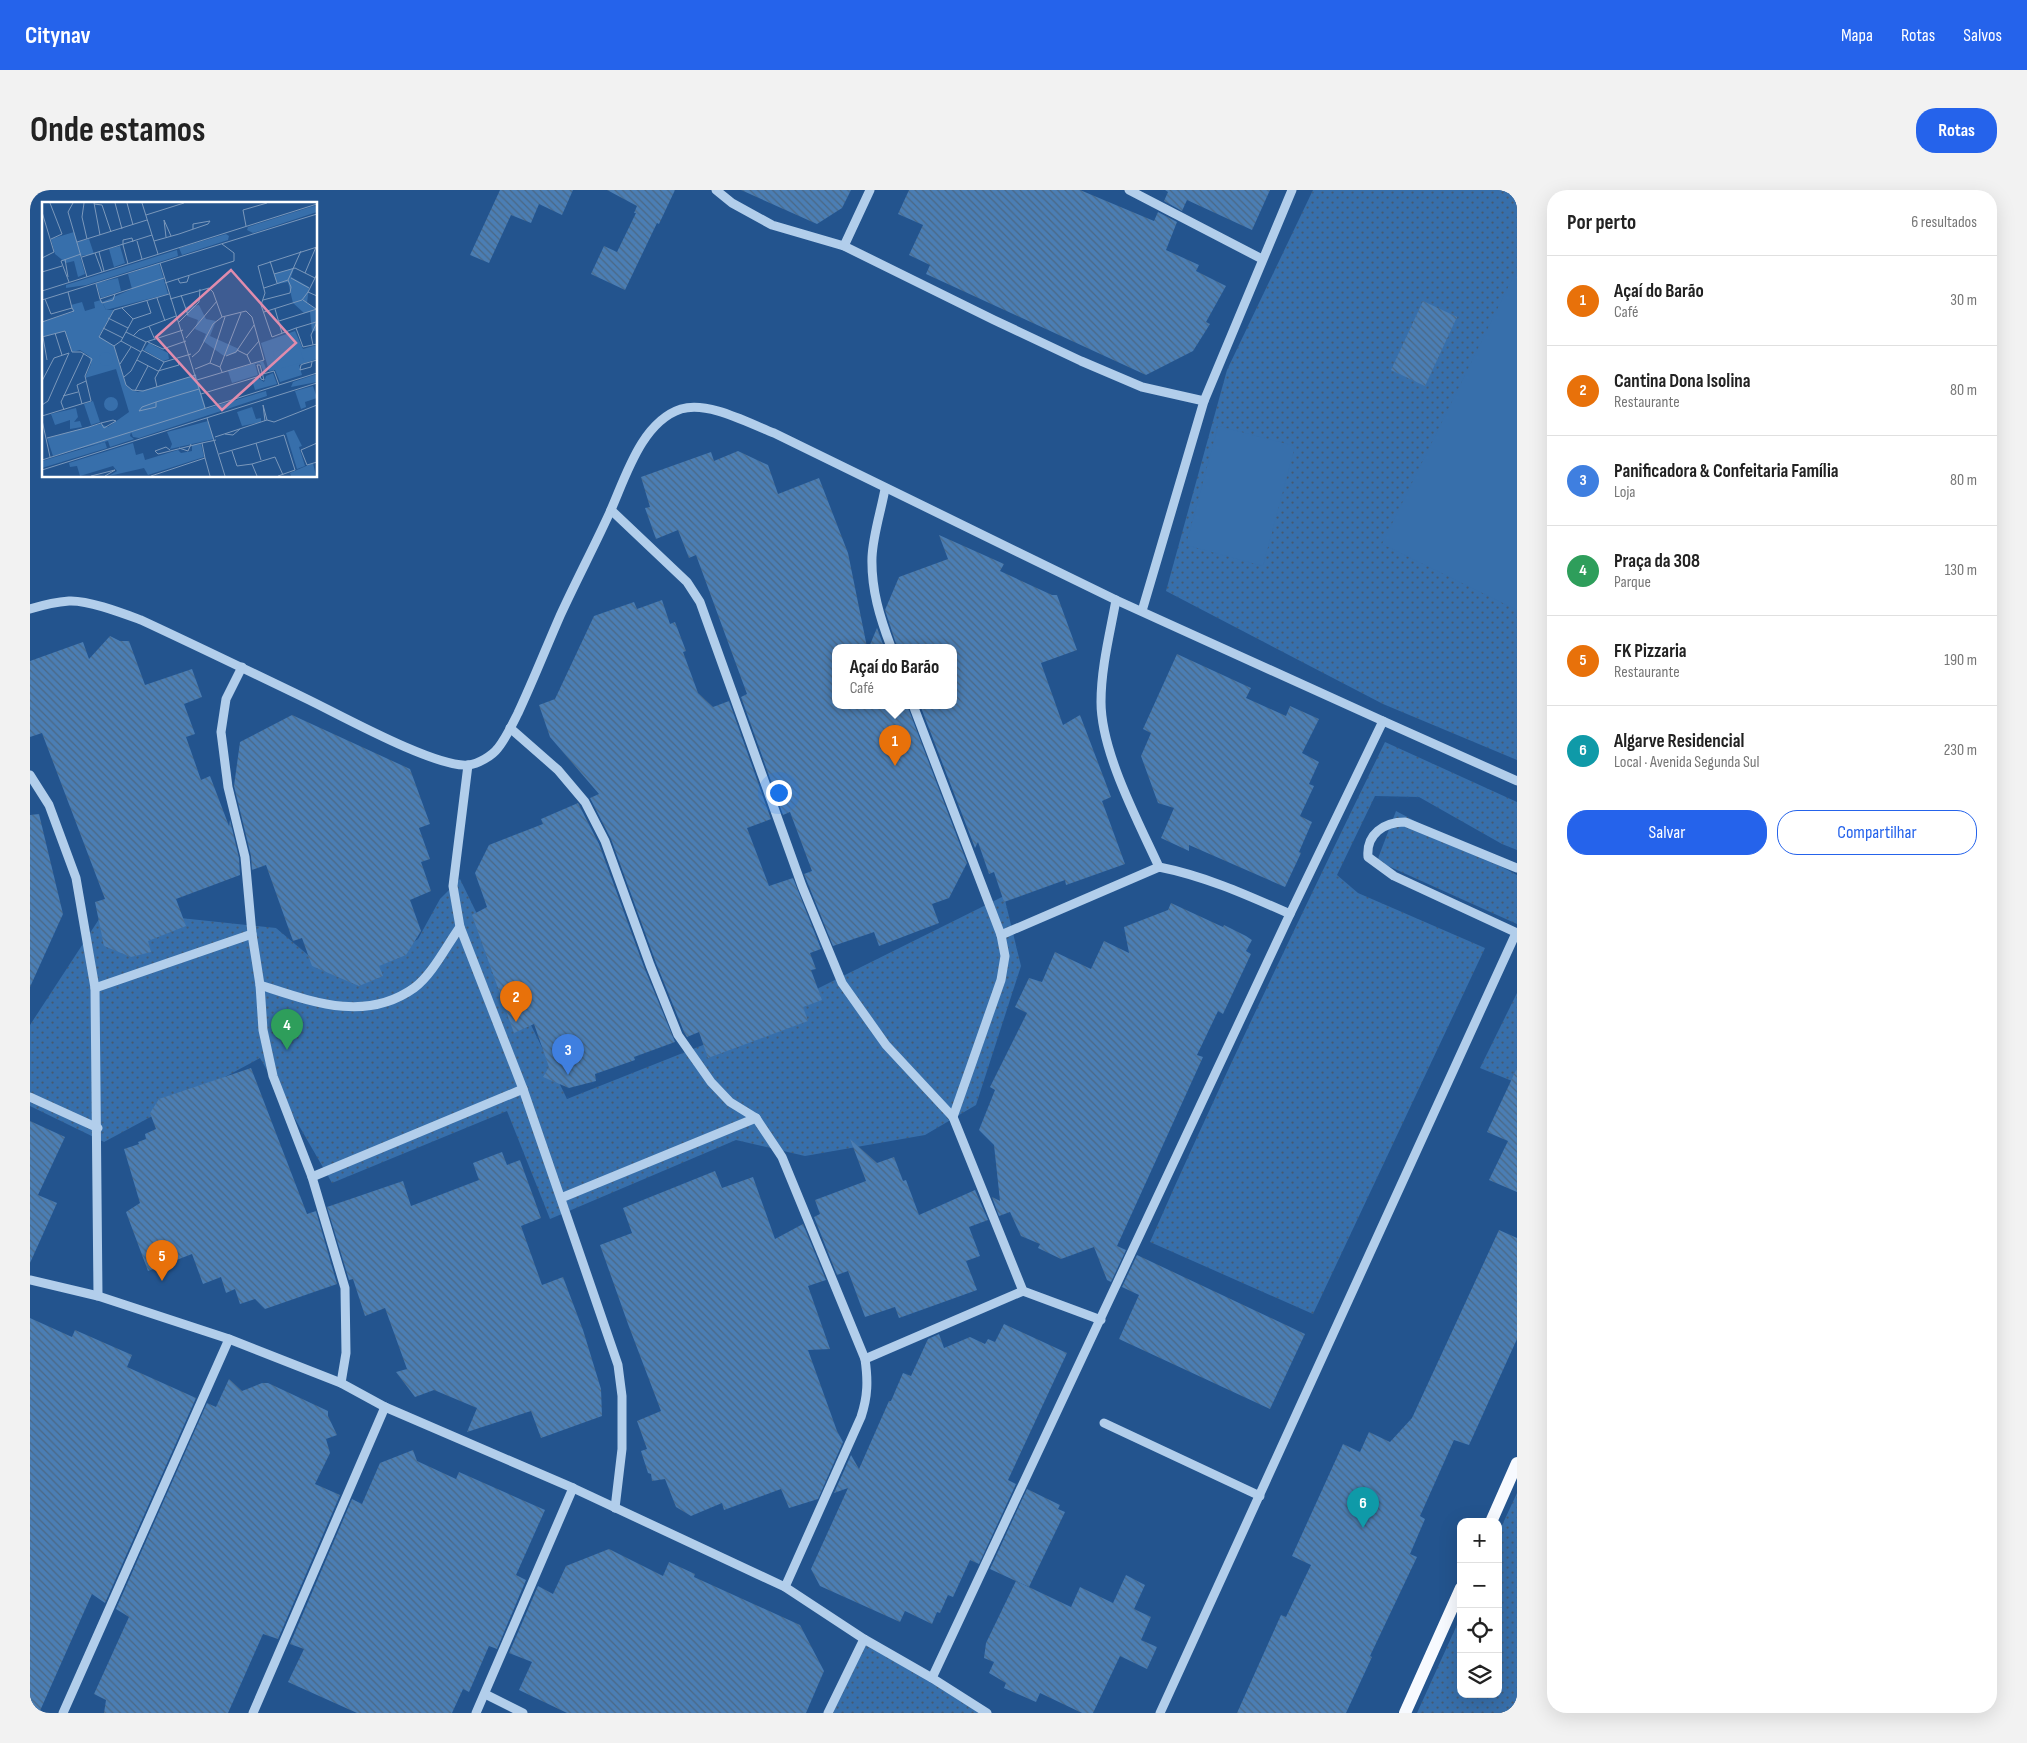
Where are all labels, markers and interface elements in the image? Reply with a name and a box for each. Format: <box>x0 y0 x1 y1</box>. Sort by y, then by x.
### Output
text: Citynav <box>25 21 91 50</box>
text: Mapa <box>1841 25 1873 46</box>
text: Rotas <box>1901 25 1935 46</box>
text: Salvos <box>1963 25 2002 46</box>
button: Rotas <box>1916 108 1997 153</box>
text: Onde estamos <box>30 109 206 152</box>
inset map <box>42 202 318 478</box>
text: Por perto <box>1567 210 1636 235</box>
text: 6 resultados <box>1911 213 1977 232</box>
text: Açaí do Barão <box>1614 280 1704 303</box>
text: 1 <box>1580 291 1586 310</box>
text: 30 m <box>1950 291 1977 310</box>
text: Café <box>1614 303 1638 322</box>
text: Cantina Dona Isolina <box>1614 370 1751 393</box>
text: 2 <box>1579 381 1587 400</box>
text: 80 m <box>1950 381 1977 400</box>
text: Restaurante <box>1614 393 1680 412</box>
text: Panificadora & Confeitaria Família <box>1614 460 1839 483</box>
text: 3 <box>1579 471 1587 490</box>
text: 80 m <box>1950 471 1977 490</box>
text: Loja <box>1614 483 1635 502</box>
text: Praça da 308 <box>1614 550 1700 573</box>
text: 4 <box>1579 561 1587 580</box>
text: 130 m <box>1945 561 1977 580</box>
text: Parque <box>1614 573 1651 592</box>
text: FK Pizzaria <box>1614 640 1687 663</box>
popup <box>832 644 957 709</box>
text: 5 <box>1579 651 1587 670</box>
text: 190 m <box>1944 651 1977 670</box>
text: Açaí do Barão <box>850 656 939 679</box>
text: Restaurante <box>1614 663 1680 682</box>
text: Café <box>850 679 874 698</box>
pin: 1 <box>879 725 911 766</box>
text: Algarve Residencial <box>1614 730 1744 753</box>
text: 6 <box>1579 741 1587 760</box>
text: 230 m <box>1944 741 1977 760</box>
text: Local · Avenida Segunda Sul <box>1614 753 1759 772</box>
your location <box>766 780 792 806</box>
button: Salvar <box>1567 810 1767 855</box>
button: Compartilhar <box>1777 810 1977 855</box>
pin: 2 <box>500 981 532 1022</box>
pin: 4 <box>271 1009 303 1050</box>
pin: 3 <box>552 1034 584 1075</box>
pin: 5 <box>146 1240 178 1281</box>
pin: 6 <box>1347 1487 1379 1528</box>
map controls <box>1457 1518 1502 1698</box>
button: + <box>1457 1518 1502 1563</box>
button: − <box>1457 1563 1502 1608</box>
button: locate <box>1457 1608 1502 1653</box>
button: layers <box>1457 1653 1502 1698</box>

